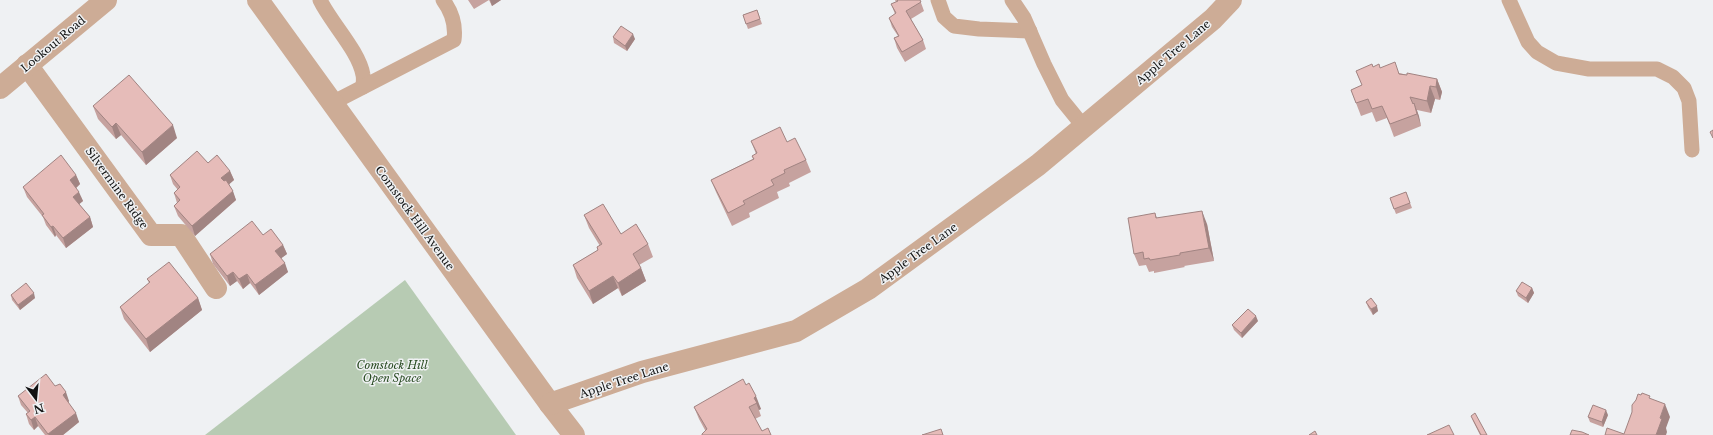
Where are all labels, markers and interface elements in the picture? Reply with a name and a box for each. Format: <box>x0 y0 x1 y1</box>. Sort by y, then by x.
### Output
street label: Lookout Road <box>18 13 89 75</box>
street label: Apple Tree Lane <box>1132 17 1213 88</box>
street label: Silvermine Ridge <box>83 144 151 232</box>
street label: Comstock Hill Avenue <box>372 163 458 273</box>
street label: Apple Tree Lane <box>875 220 960 287</box>
park label: Comstock Hill Open Space <box>356 358 428 385</box>
street label: Apple Tree Lane <box>577 359 670 401</box>
north arrow <box>16 379 56 419</box>
text: N <box>31 400 46 417</box>

